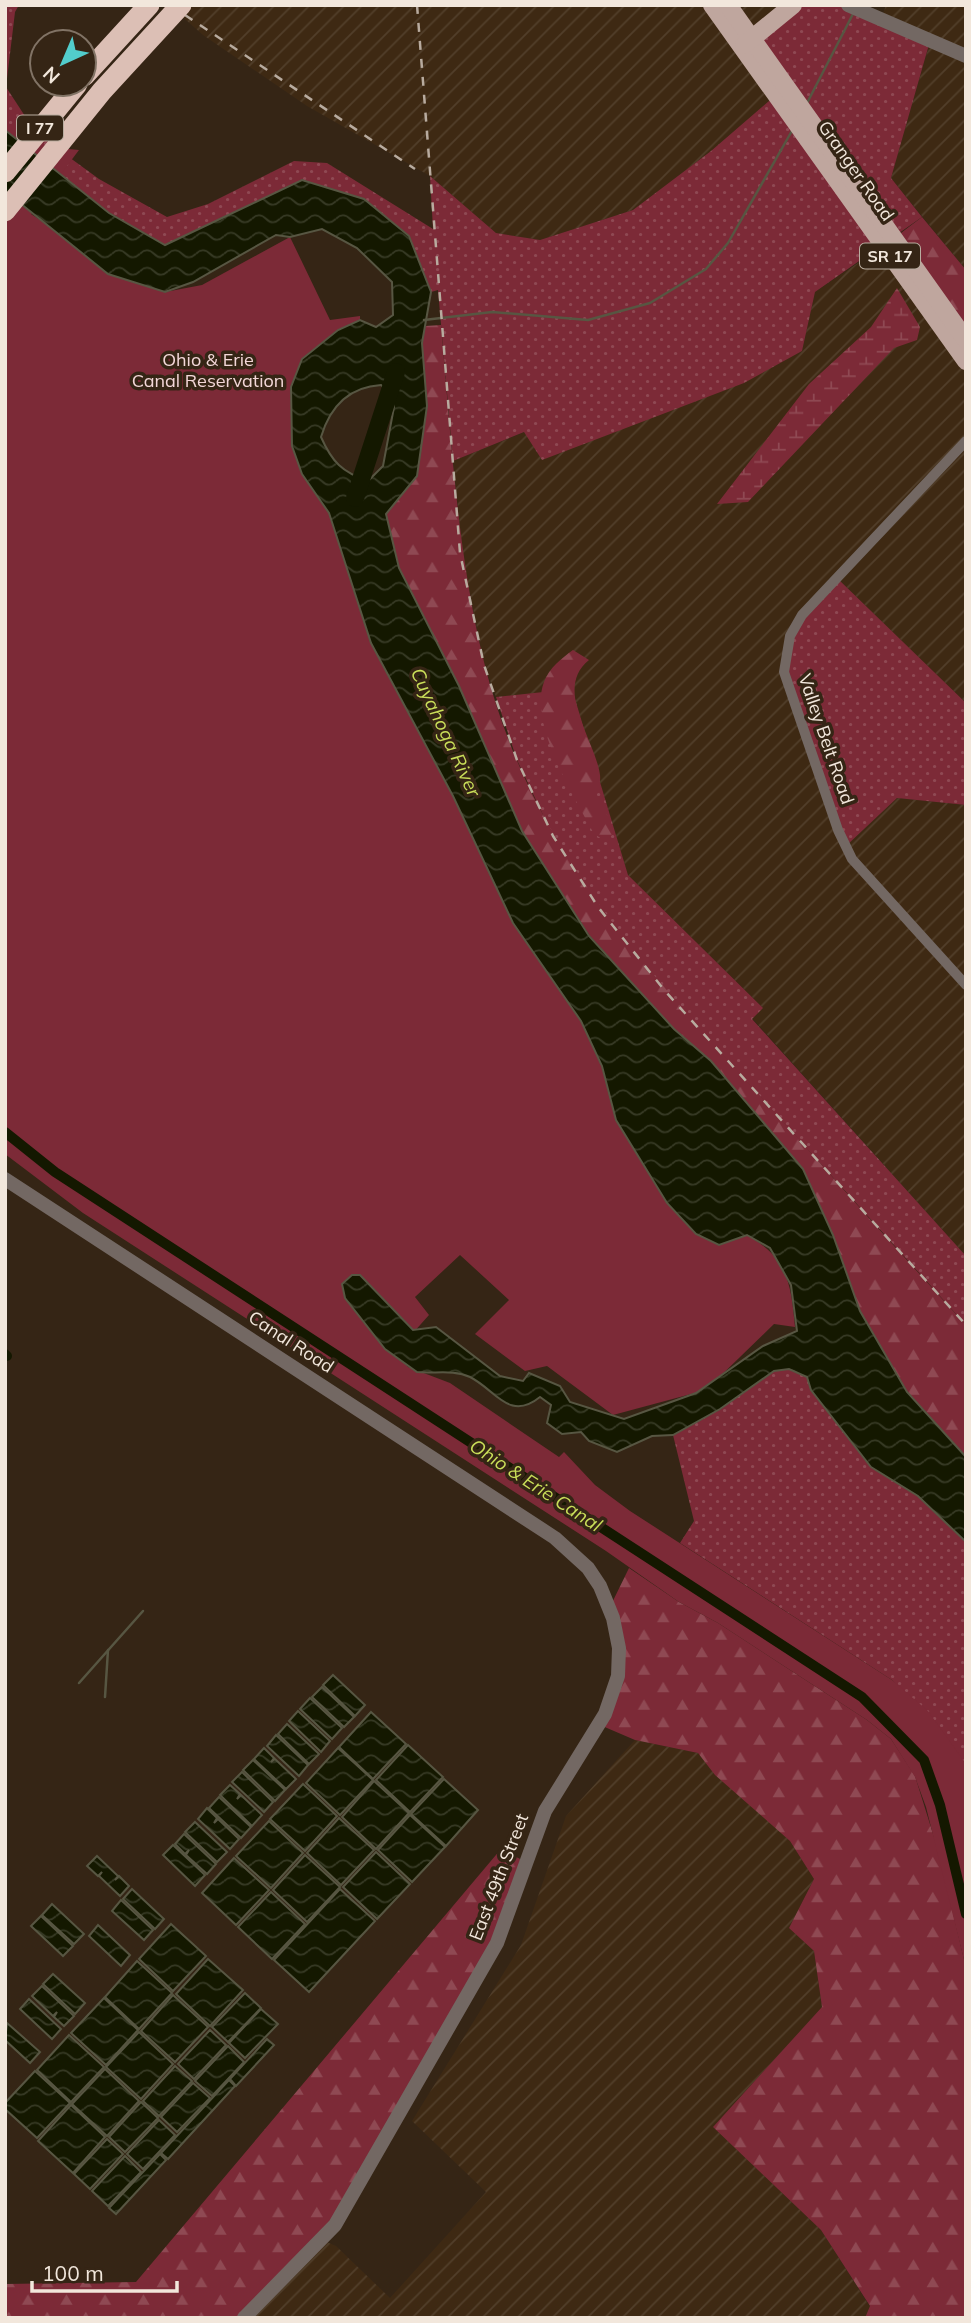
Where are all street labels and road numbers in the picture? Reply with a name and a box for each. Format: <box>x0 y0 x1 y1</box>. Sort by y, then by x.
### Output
road number: I 77 <box>17 116 63 140</box>
street label: Granger Road <box>813 116 899 225</box>
road number: SR 17 <box>860 244 920 268</box>
street label: Valley Belt Road <box>793 671 860 807</box>
street label: Canal Road <box>244 1305 338 1378</box>
street label: East 49th Street <box>464 1810 533 1943</box>

